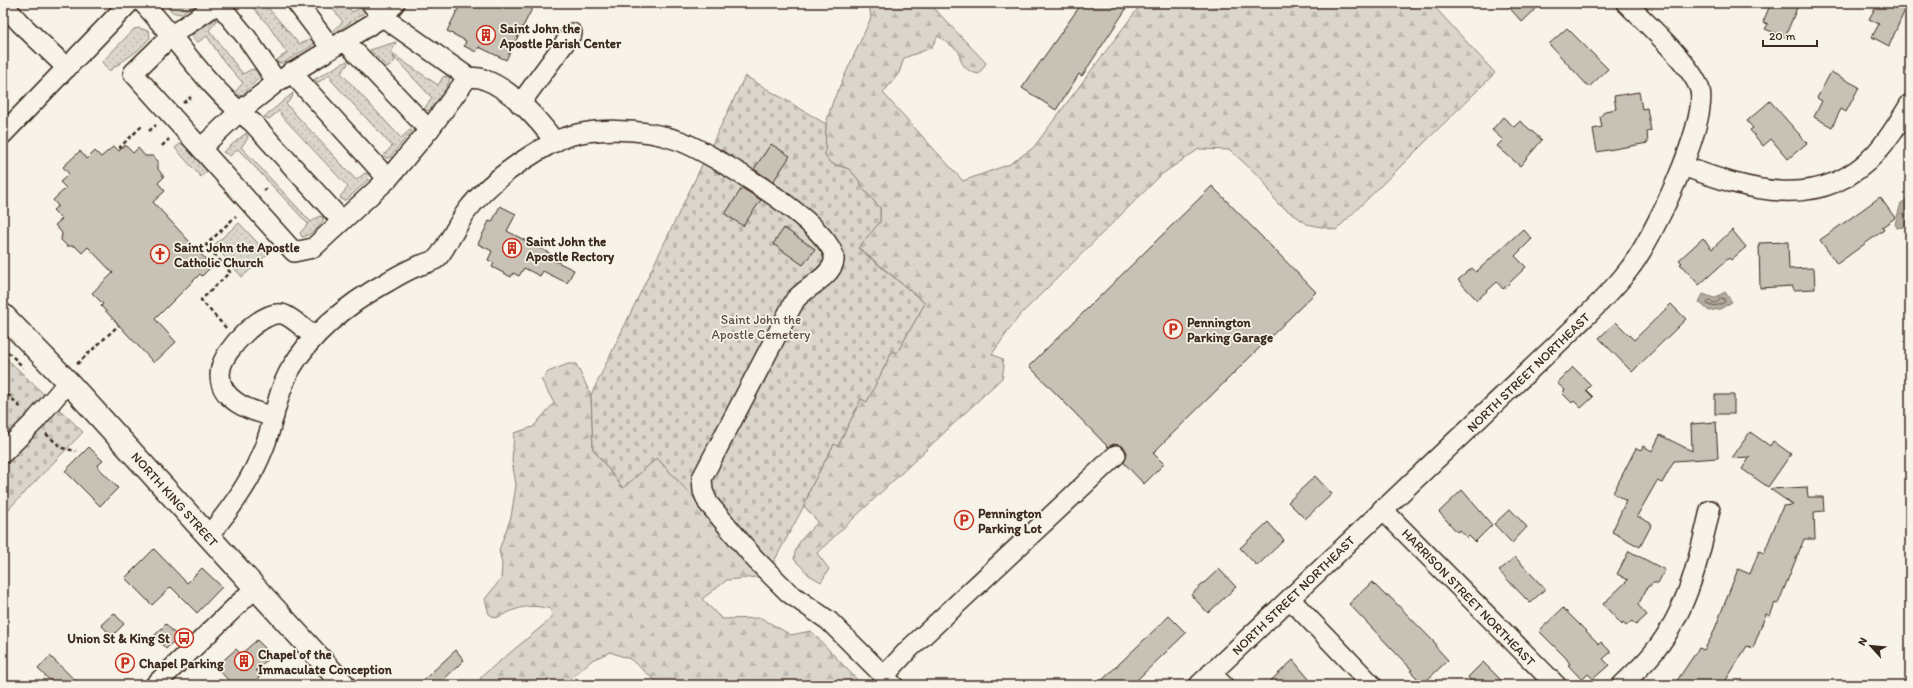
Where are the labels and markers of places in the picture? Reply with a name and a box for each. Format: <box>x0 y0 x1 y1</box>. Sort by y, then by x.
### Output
place label: Saint John the Apostle Parish Center <box>499 21 622 52</box>
building icon: Saint John the Apostle Parish Center <box>475 24 497 46</box>
place label: Saint John the Apostle Rectory <box>525 234 615 265</box>
building icon: Saint John the Apostle Rectory <box>501 237 523 259</box>
place label: Saint John the Apostle Catholic Church <box>174 240 300 270</box>
church icon: Saint John the Apostle Catholic Church <box>149 243 171 265</box>
place label: Pennington Parking Garage <box>1187 315 1273 346</box>
parking icon: Pennington Parking Garage <box>1162 318 1184 340</box>
place label: Pennington Parking Lot <box>978 506 1042 537</box>
parking icon: Pennington Parking Lot <box>953 509 975 531</box>
bus stop icon: Union St & King St <box>173 627 195 649</box>
place label: Union St & King St <box>67 631 170 647</box>
place label: Chapel of the Immaculate Conception <box>258 647 393 678</box>
building icon: Chapel of the Immaculate Conception <box>233 650 255 672</box>
parking icon: Chapel Parking <box>114 652 136 674</box>
place label: Chapel Parking <box>139 656 224 672</box>

